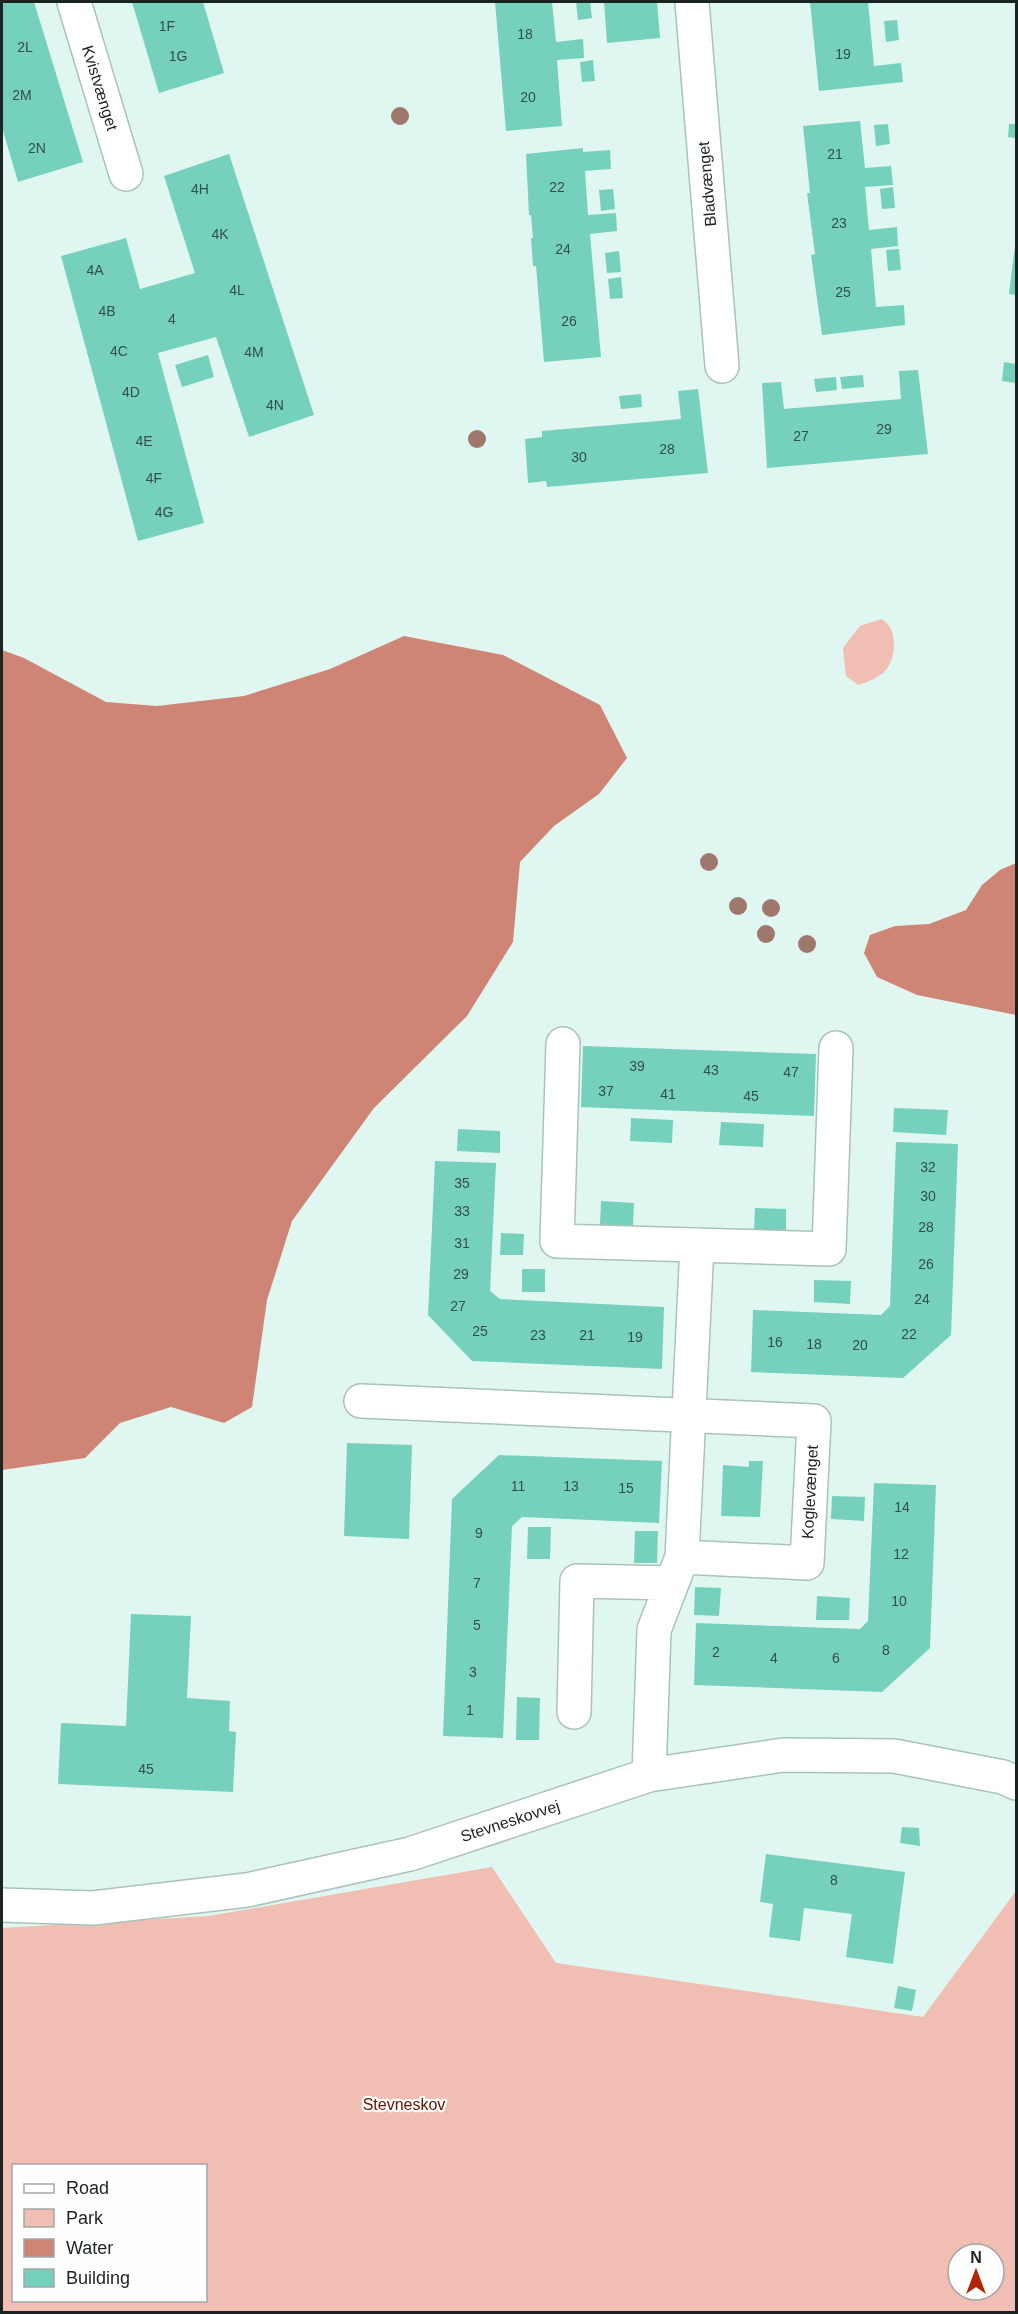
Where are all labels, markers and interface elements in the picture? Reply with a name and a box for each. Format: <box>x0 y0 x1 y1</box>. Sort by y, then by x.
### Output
house number: 1F <box>159 18 175 34</box>
house number: 18 <box>517 26 533 42</box>
house number: 2L <box>17 39 33 55</box>
street label: Kvistvænget <box>79 43 121 133</box>
house number: 19 <box>835 46 851 62</box>
house number: 1G <box>169 48 187 64</box>
house number: 2M <box>12 87 32 103</box>
house number: 20 <box>520 89 536 105</box>
house number: 2N <box>28 140 46 156</box>
street label: Bladvænget <box>695 140 719 227</box>
house number: 21 <box>827 146 843 162</box>
house number: 22 <box>549 179 565 195</box>
house number: 4H <box>191 181 209 197</box>
house number: 23 <box>831 215 847 231</box>
house number: 4K <box>211 226 229 242</box>
house number: 24 <box>555 241 571 257</box>
house number: 4A <box>86 262 104 278</box>
house number: 4L <box>229 282 245 298</box>
house number: 25 <box>835 284 851 300</box>
house number: 4B <box>98 303 116 319</box>
house number: 4 <box>168 311 176 327</box>
house number: 26 <box>561 313 577 329</box>
house number: 4C <box>110 343 128 359</box>
house number: 4M <box>244 344 264 360</box>
house number: 4D <box>122 384 140 400</box>
house number: 4N <box>266 397 284 413</box>
house number: 29 <box>876 421 892 437</box>
house number: 27 <box>793 428 809 444</box>
house number: 4E <box>135 433 153 449</box>
house number: 28 <box>659 441 675 457</box>
house number: 30 <box>571 449 587 465</box>
house number: 4F <box>146 470 162 486</box>
house number: 4G <box>155 504 173 520</box>
house number: 39 <box>629 1058 645 1074</box>
house number: 43 <box>703 1062 719 1078</box>
house number: 47 <box>783 1064 799 1080</box>
house number: 37 <box>598 1083 614 1099</box>
house number: 41 <box>660 1086 676 1102</box>
house number: 45 <box>743 1088 759 1104</box>
house number: 32 <box>920 1159 936 1175</box>
house number: 35 <box>454 1175 470 1191</box>
house number: 30 <box>920 1188 936 1204</box>
house number: 33 <box>454 1203 470 1219</box>
house number: 28 <box>918 1219 934 1235</box>
house number: 31 <box>454 1235 470 1251</box>
house number: 26 <box>918 1256 934 1272</box>
house number: 29 <box>453 1266 469 1282</box>
house number: 24 <box>914 1291 930 1307</box>
house number: 27 <box>450 1298 466 1314</box>
house number: 25 <box>472 1323 488 1339</box>
house number: 22 <box>901 1326 917 1342</box>
house number: 23 <box>530 1327 546 1343</box>
house number: 21 <box>579 1327 595 1343</box>
house number: 19 <box>627 1329 643 1345</box>
house number: 16 <box>767 1334 783 1350</box>
house number: 18 <box>806 1336 822 1352</box>
house number: 20 <box>852 1337 868 1353</box>
street label: Koglevænget <box>799 1444 821 1540</box>
house number: 11 <box>511 1478 525 1494</box>
house number: 13 <box>563 1478 579 1494</box>
house number: 15 <box>618 1480 634 1496</box>
house number: 14 <box>894 1499 910 1515</box>
house number: 9 <box>475 1525 483 1541</box>
house number: 12 <box>893 1546 909 1562</box>
house number: 7 <box>473 1575 481 1591</box>
house number: 10 <box>891 1593 907 1609</box>
house number: 5 <box>473 1617 481 1633</box>
house number: 8 <box>882 1642 890 1658</box>
house number: 2 <box>712 1644 720 1660</box>
house number: 4 <box>770 1650 778 1666</box>
house number: 6 <box>832 1650 840 1666</box>
house number: 3 <box>469 1664 477 1680</box>
house number: 1 <box>466 1702 474 1718</box>
house number: 45 <box>138 1761 154 1777</box>
street label: Stevneskovvej <box>458 1797 562 1845</box>
house number: 8 <box>830 1872 838 1888</box>
park label: Stevneskov <box>363 2096 445 2113</box>
legend <box>12 2164 207 2302</box>
text: Road <box>66 2178 109 2198</box>
text: Park <box>66 2208 104 2228</box>
text: Water <box>66 2238 113 2258</box>
north arrow <box>946 2242 1006 2302</box>
text: N <box>970 2249 982 2266</box>
text: Building <box>66 2268 130 2288</box>

